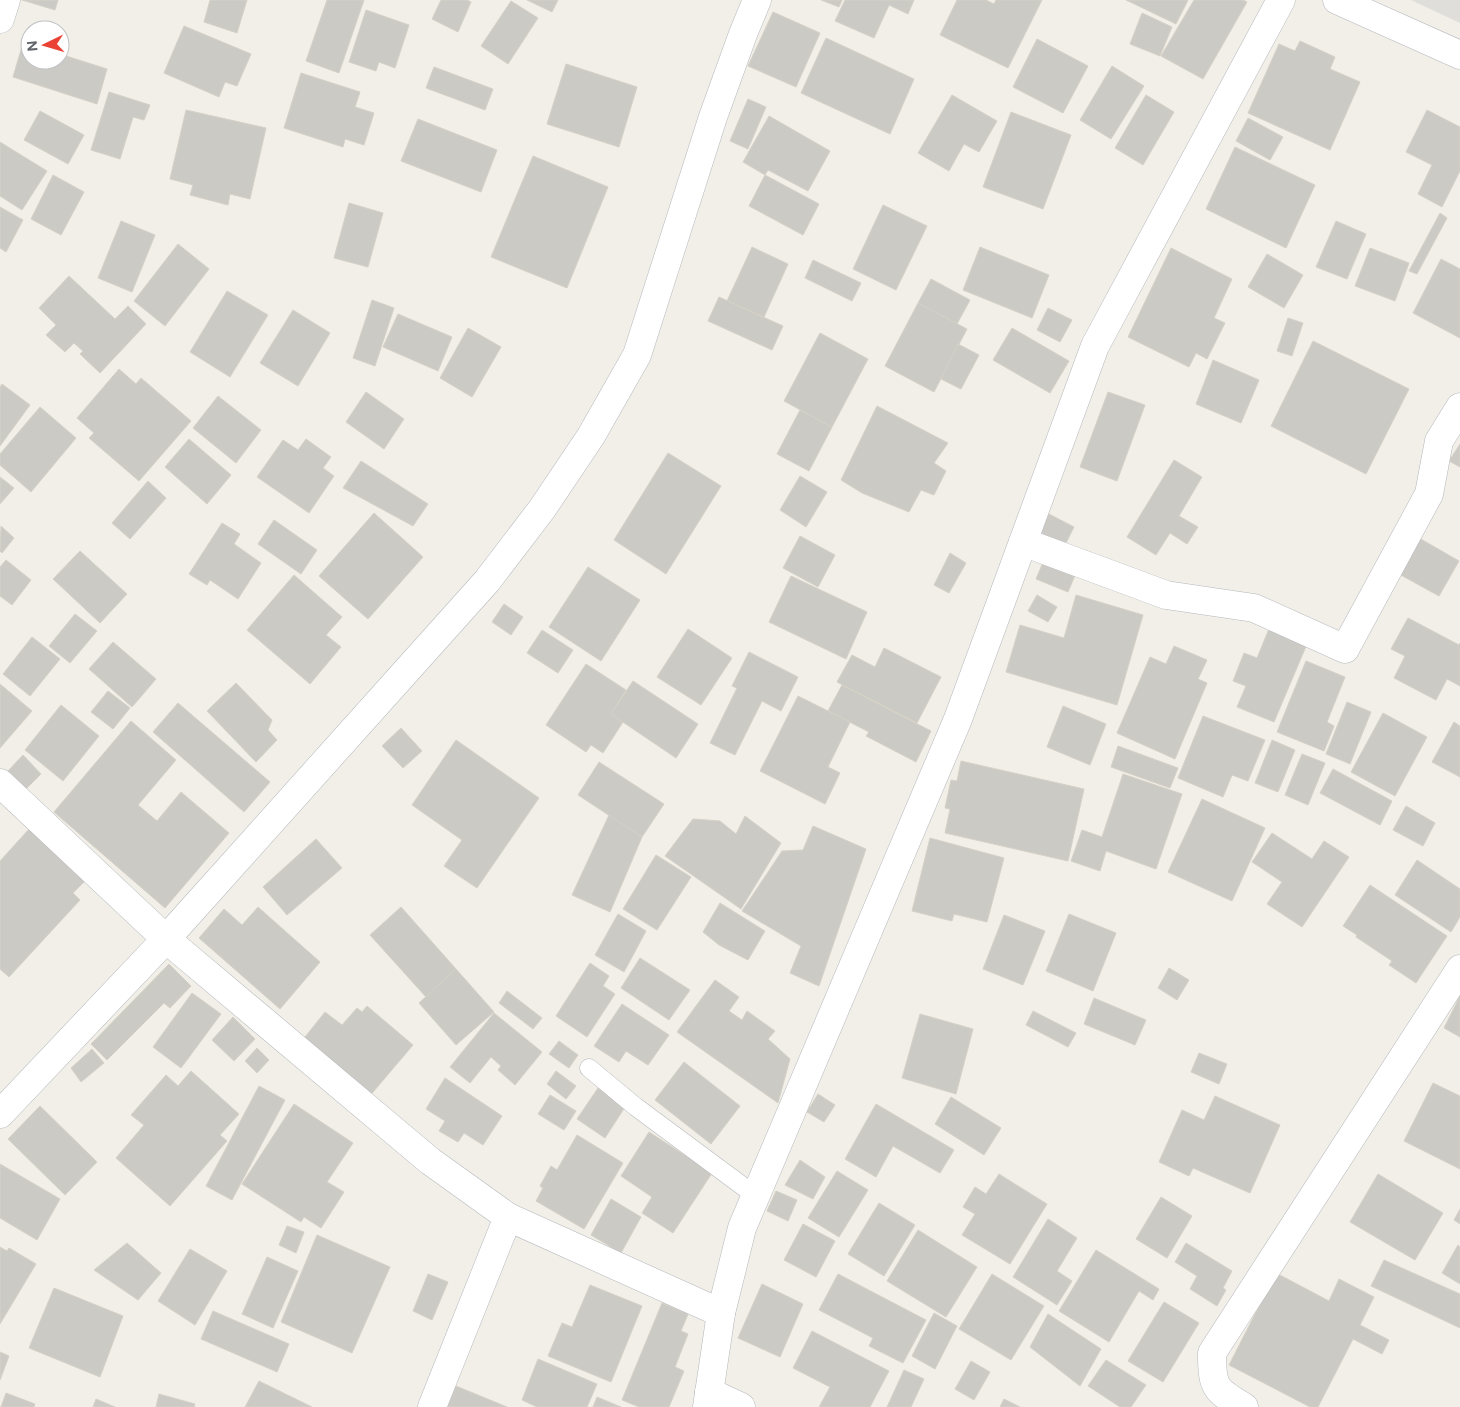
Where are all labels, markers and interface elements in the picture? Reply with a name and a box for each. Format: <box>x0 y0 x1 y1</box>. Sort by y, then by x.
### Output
north arrow <box>20 20 70 70</box>
text: N <box>24 40 41 52</box>

